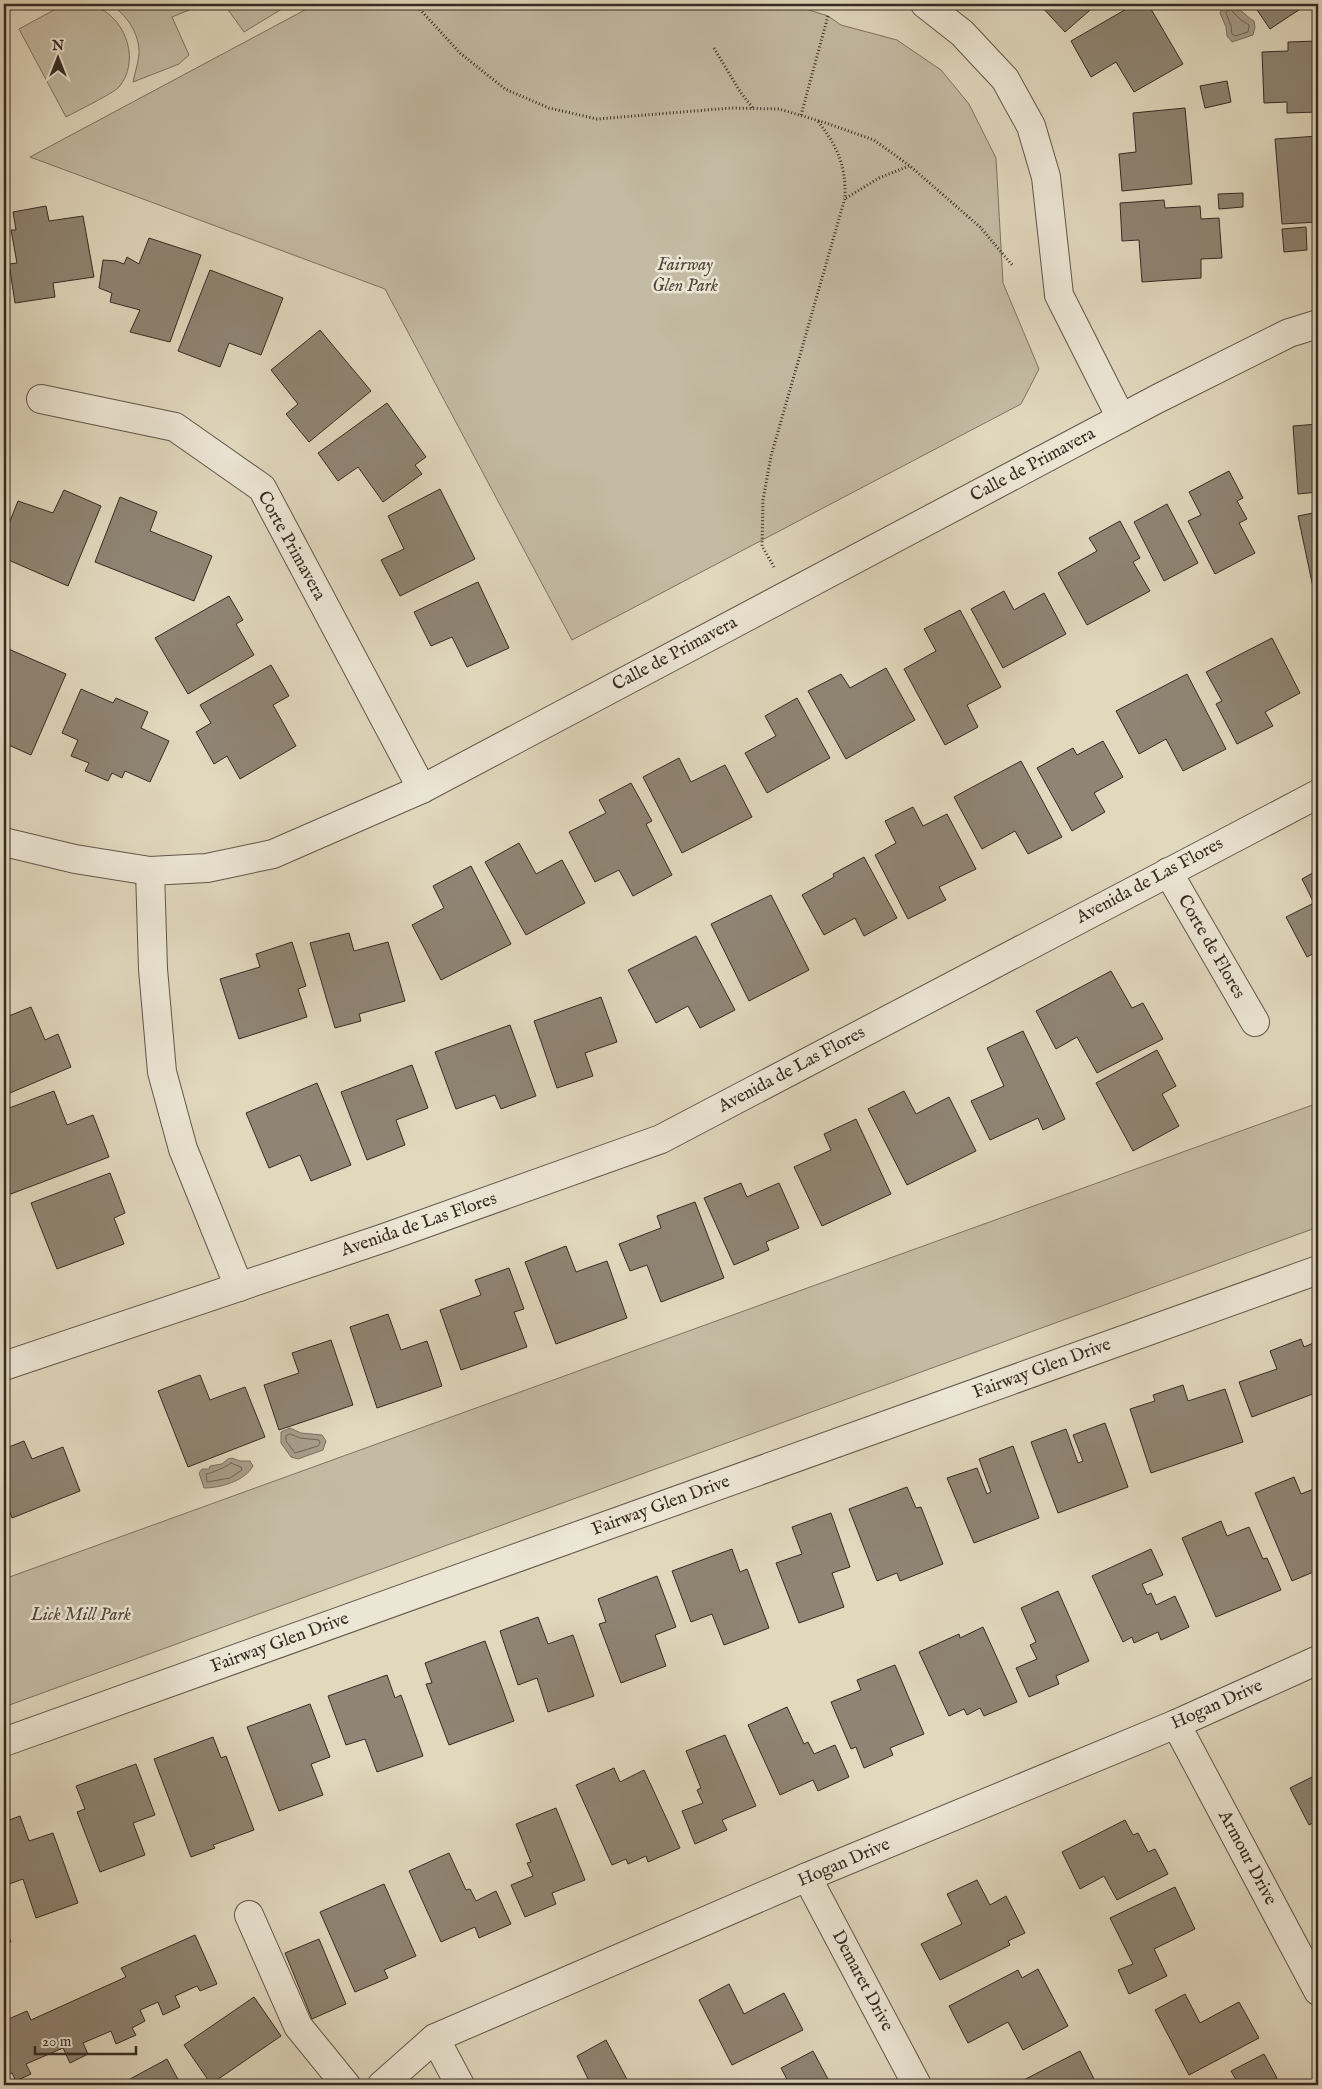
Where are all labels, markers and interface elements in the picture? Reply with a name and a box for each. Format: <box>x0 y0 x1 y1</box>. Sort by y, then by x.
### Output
north arrow <box>32 32 82 82</box>
text: N <box>51 37 64 55</box>
park label: Fairway Glen Park <box>652 254 718 298</box>
street label: Calle de Primavera <box>967 422 1100 508</box>
street label: Corte Primavera <box>252 487 331 605</box>
street label: Calle de Primavera <box>609 611 742 697</box>
street label: Avenida de Las Flores <box>1072 833 1227 930</box>
street label: Corte de Flores <box>1172 891 1250 1003</box>
street label: Avenida de Las Flores <box>714 1022 869 1119</box>
street label: Avenida de Las Flores <box>337 1188 500 1263</box>
street label: Fairway Glen Drive <box>970 1333 1114 1405</box>
street label: Fairway Glen Drive <box>589 1470 733 1542</box>
park label: Lick Mill Park <box>30 1604 131 1627</box>
street label: Fairway Glen Drive <box>208 1607 352 1679</box>
street label: Hogan Drive <box>1168 1675 1266 1735</box>
street label: Armour Drive <box>1212 1806 1282 1909</box>
street label: Hogan Drive <box>794 1833 894 1893</box>
street label: Demaret Drive <box>826 1926 898 2036</box>
scale bar <box>35 2024 136 2056</box>
text: 20 m <box>42 2032 72 2051</box>

